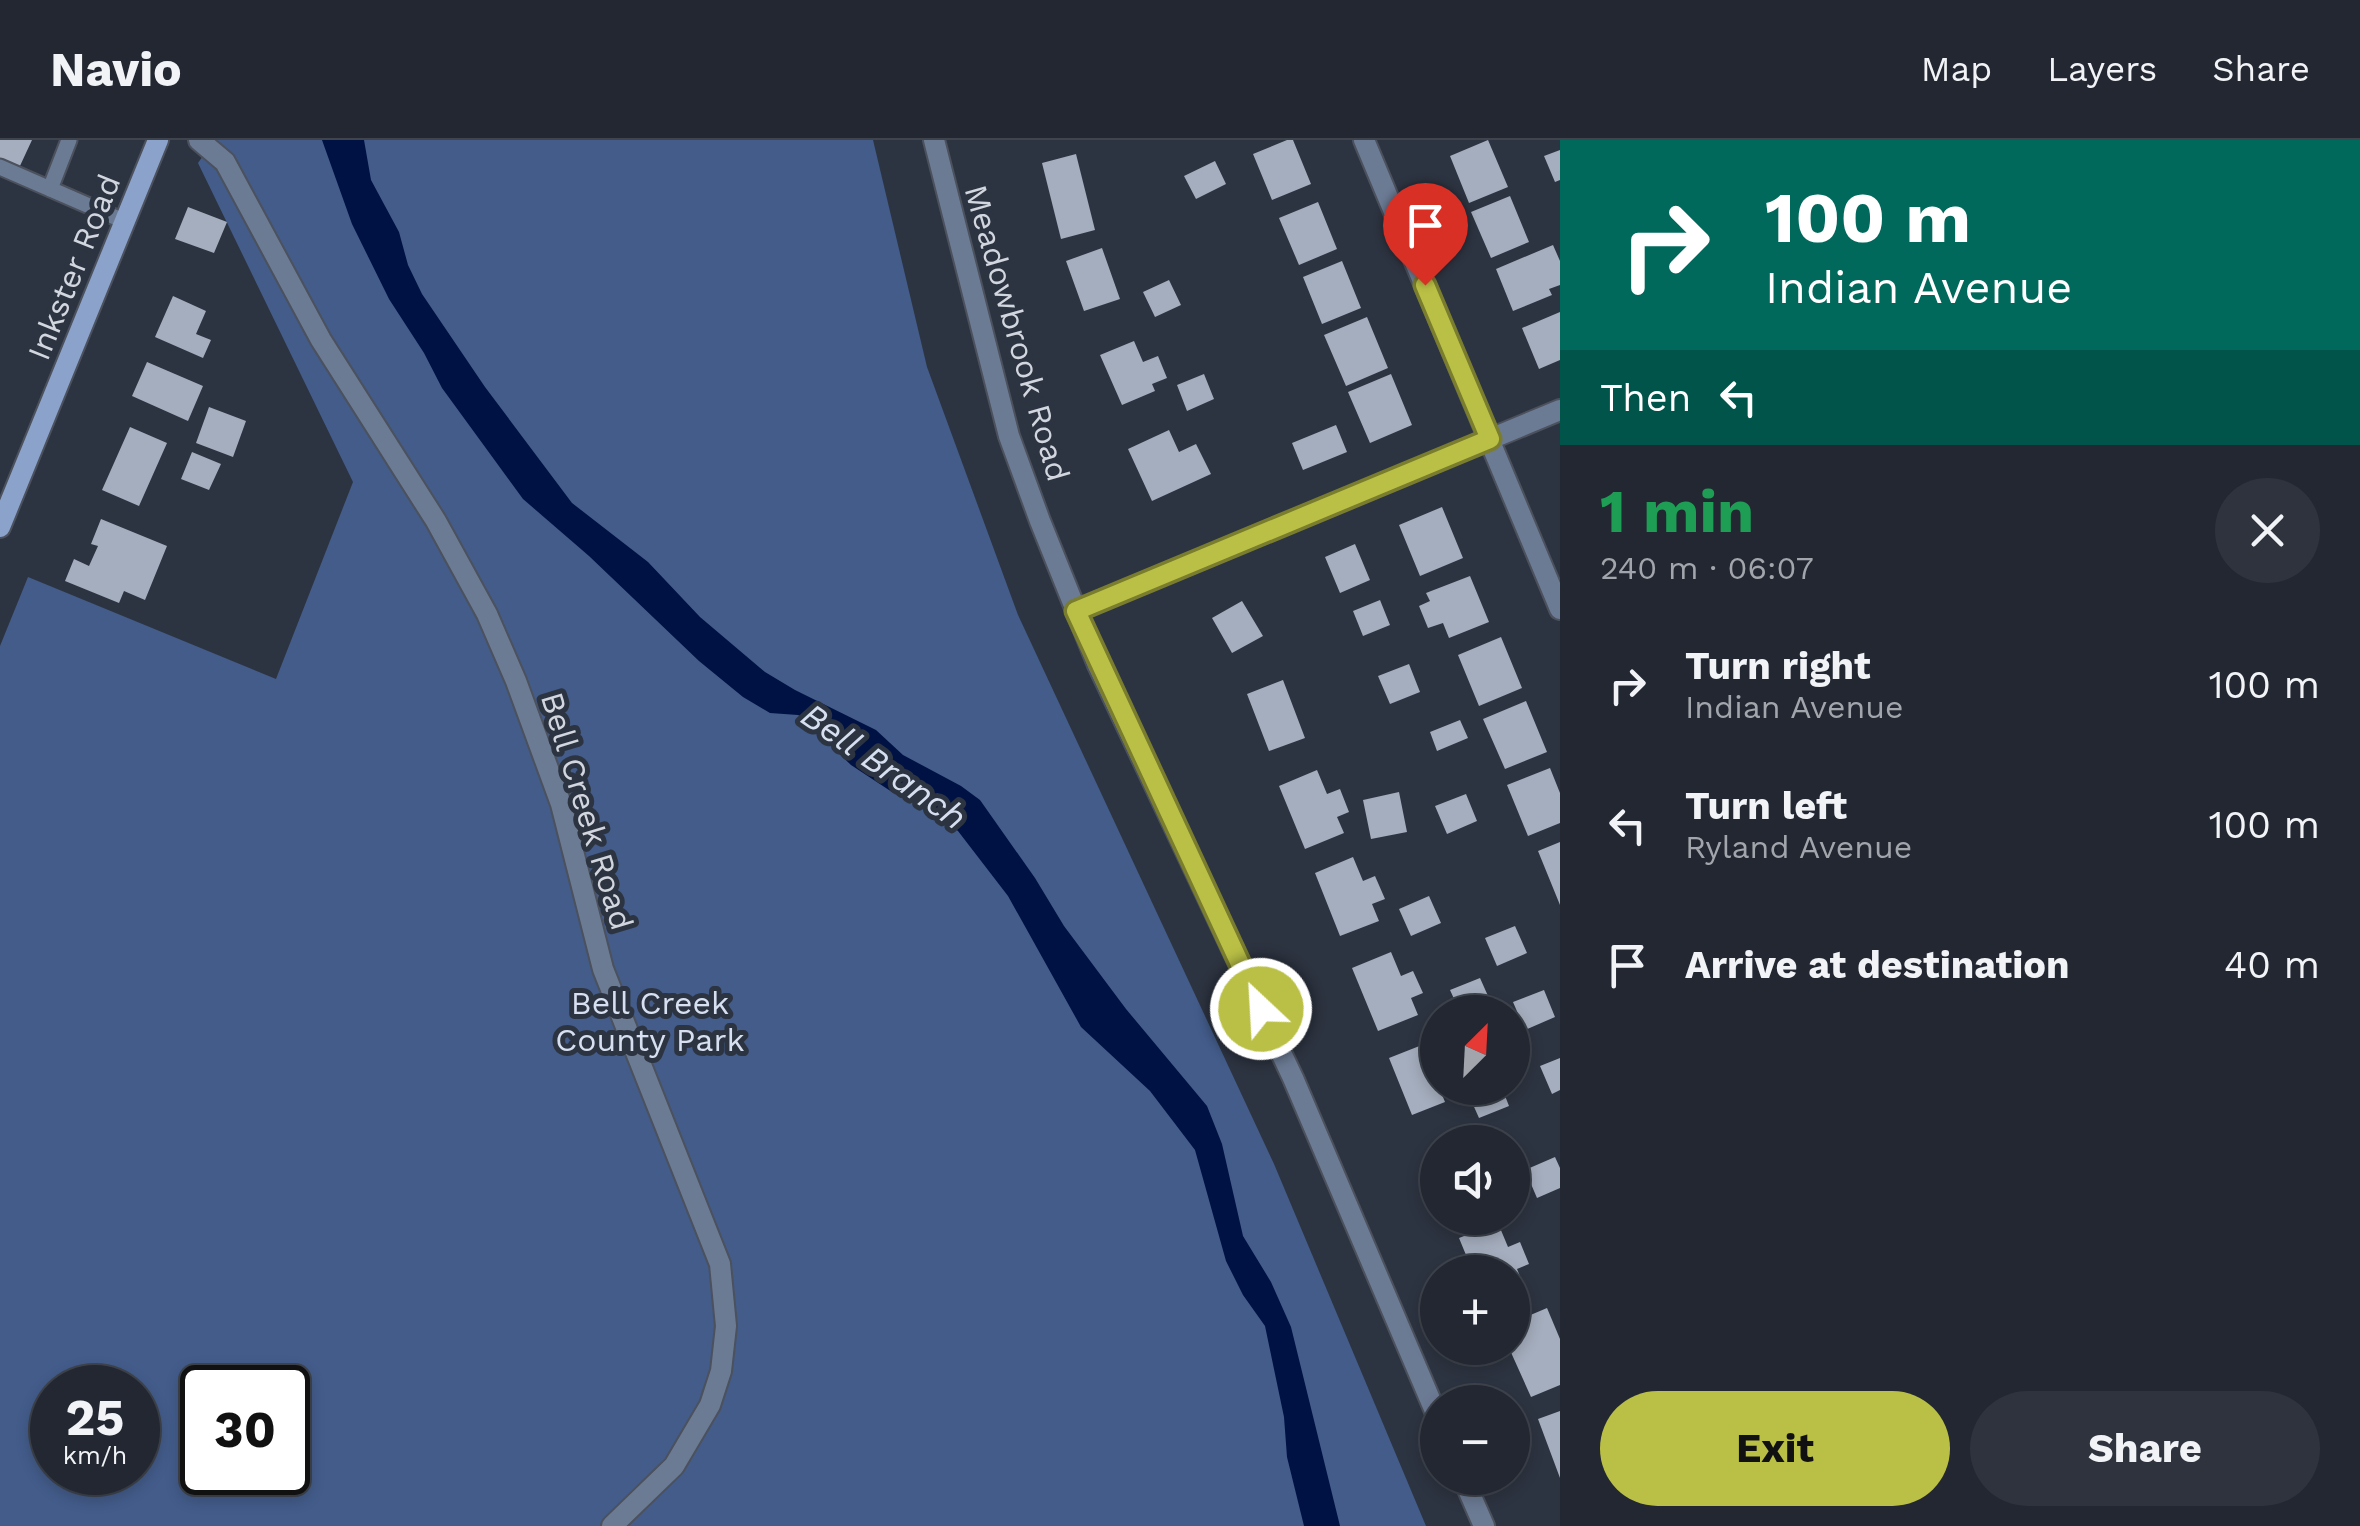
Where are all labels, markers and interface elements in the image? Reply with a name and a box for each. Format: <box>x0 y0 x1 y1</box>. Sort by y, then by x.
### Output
text: Navio <box>50 41 182 98</box>
text: Map <box>1921 48 1992 90</box>
text: Layers <box>2047 48 2157 90</box>
text: Share <box>2212 48 2310 90</box>
street label: Inkster Road <box>19 169 129 365</box>
text: 100 m <box>1765 177 1971 259</box>
street label: Meadowbrook Road <box>956 180 1078 486</box>
icon: right <box>1600 180 1730 310</box>
pin <box>1383 183 1468 286</box>
icon: arrive <box>1398 198 1453 253</box>
text: Indian Avenue <box>1765 261 2072 314</box>
icon: left <box>1711 370 1766 425</box>
text: Then <box>1600 376 1691 420</box>
text: 1 min <box>1600 476 1754 547</box>
button: close <box>2215 478 2320 583</box>
text: 240 m · 06:07 <box>1600 549 1814 587</box>
text: Turn right <box>1685 644 1871 688</box>
icon: right <box>1600 658 1655 713</box>
text: 100 m <box>2209 663 2320 707</box>
street label: Bell Creek Road <box>533 688 641 934</box>
text: Indian Avenue <box>1685 688 1903 726</box>
water label: Bell Branch <box>793 694 975 838</box>
text: Turn left <box>1685 784 1847 828</box>
icon: left <box>1600 798 1655 853</box>
text: 100 m <box>2209 803 2320 847</box>
text: Ryland Avenue <box>1685 828 1912 866</box>
icon: arrive <box>1600 938 1655 993</box>
text: Arrive at destination <box>1685 943 2070 987</box>
text: 40 m <box>2224 943 2320 987</box>
position arrow <box>1209 957 1313 1061</box>
park label: Bell Creek County Park <box>555 984 745 1059</box>
north arrow <box>1420 995 1530 1105</box>
map controls <box>1420 995 1530 1495</box>
button: sound <box>1420 1125 1530 1235</box>
button: + <box>1420 1255 1530 1365</box>
speed limit sign: 30 <box>180 1365 310 1495</box>
button: − <box>1420 1385 1530 1495</box>
text: 25 <box>66 1388 124 1447</box>
button: Exit <box>1600 1391 1950 1506</box>
button: Share <box>1970 1391 2320 1506</box>
text: km/h <box>63 1441 127 1470</box>

